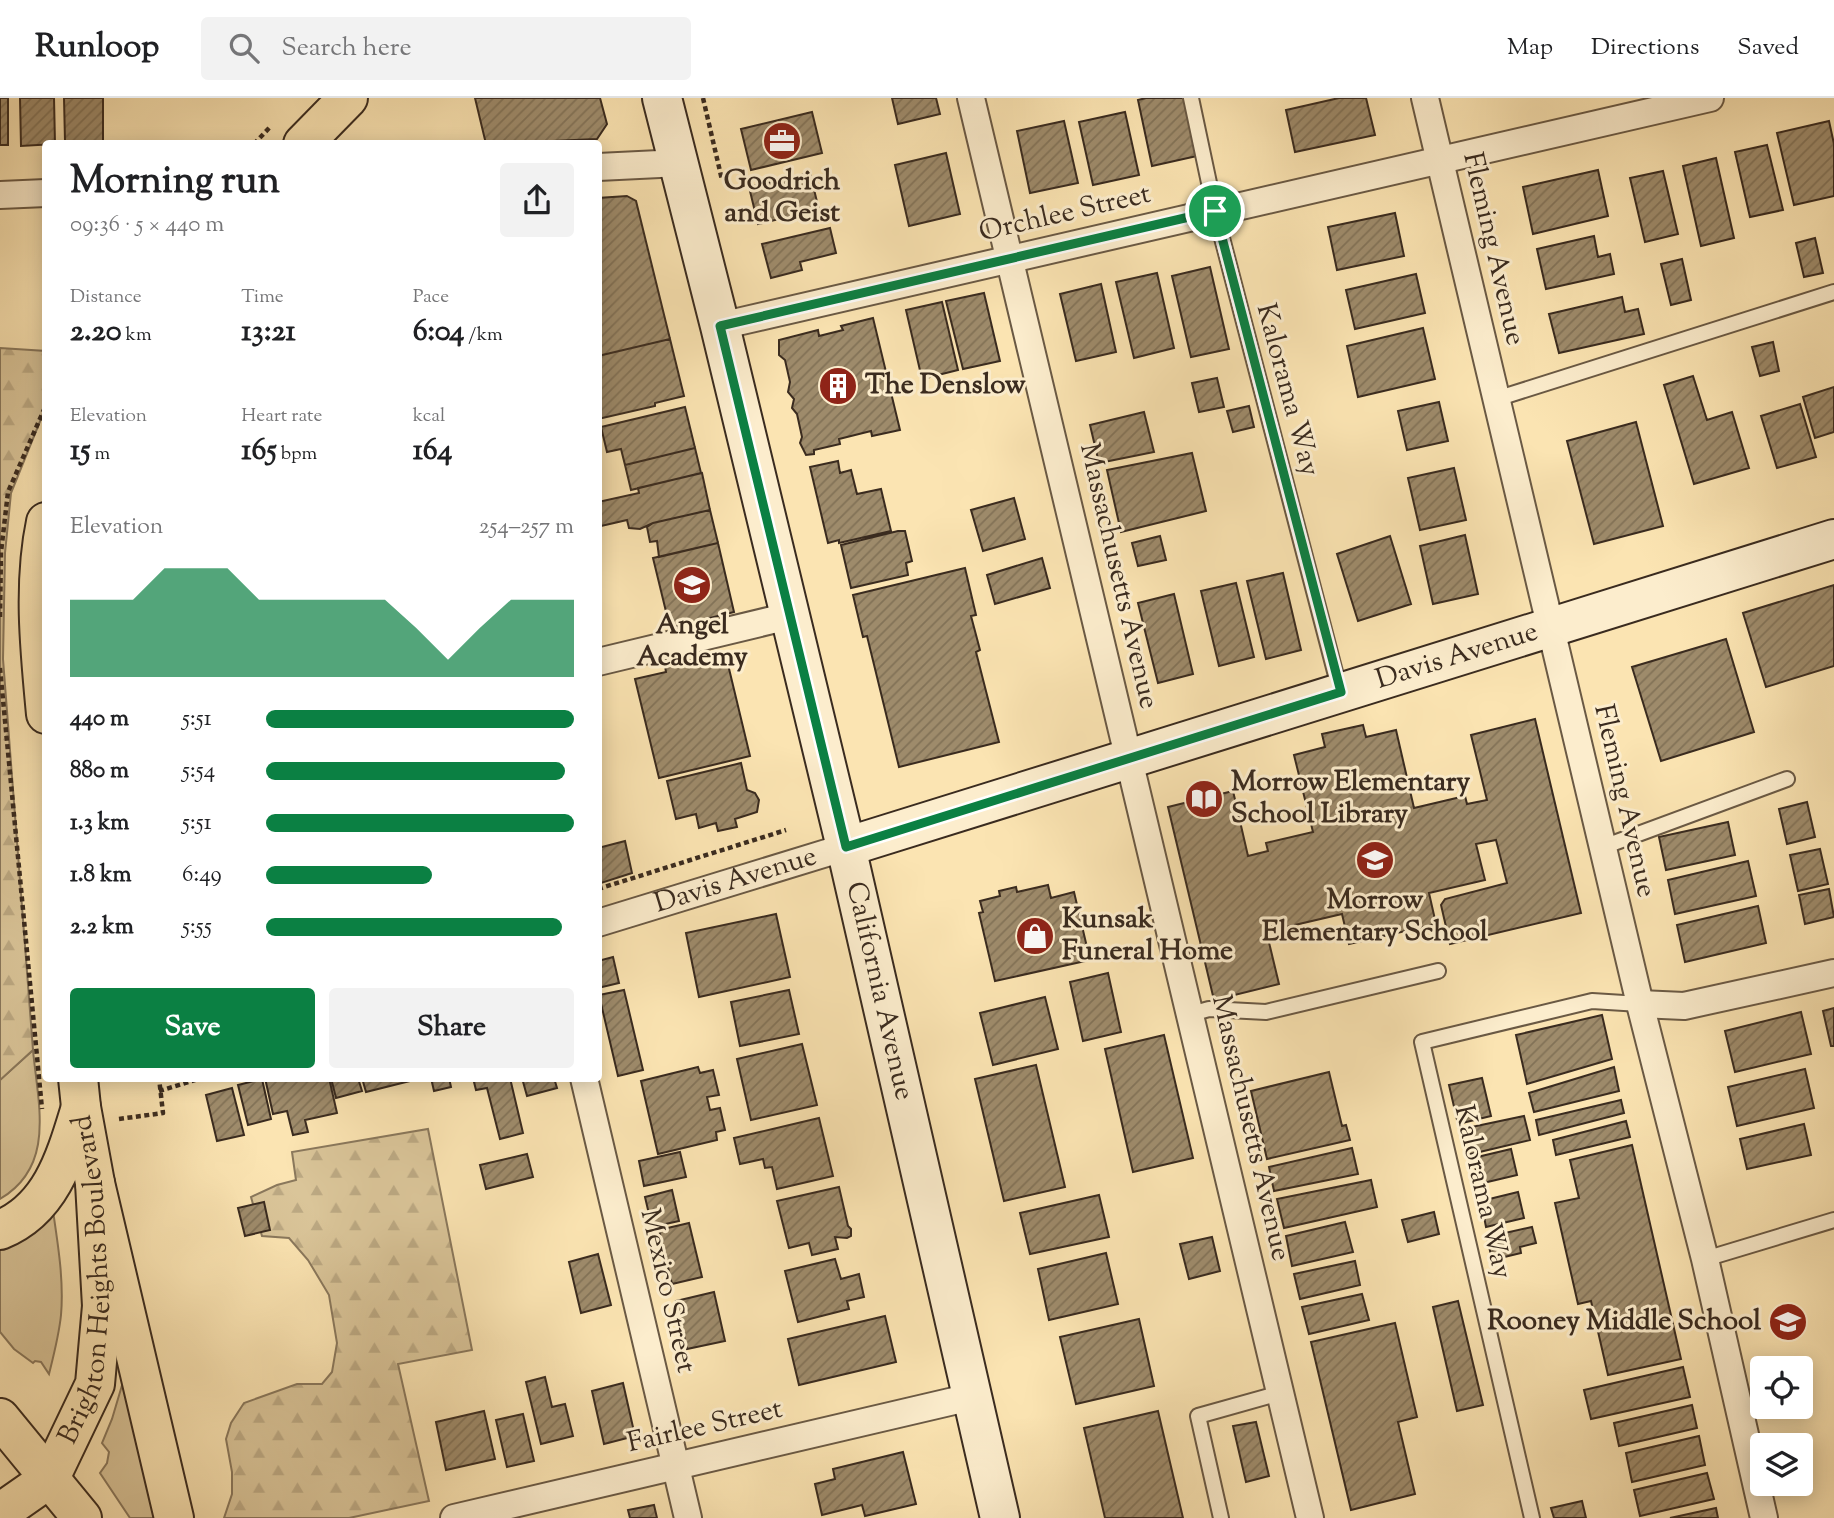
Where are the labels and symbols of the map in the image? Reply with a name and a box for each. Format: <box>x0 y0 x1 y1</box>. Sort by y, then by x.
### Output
office icon: Goodrich and Geist <box>761 120 803 162</box>
street label: Fleming Avenue <box>1451 149 1535 349</box>
place label: Goodrich and Geist <box>724 162 841 234</box>
street label: Orchlee Street <box>975 175 1155 253</box>
pin <box>1185 181 1245 241</box>
street label: Kalorama Way <box>1245 299 1329 481</box>
building icon: The Denslow <box>817 365 859 407</box>
place label: The Denslow <box>865 366 1026 406</box>
street label: Massachusetts Avenue <box>1068 439 1168 713</box>
school or university icon: Angel Academy <box>671 564 713 606</box>
place label: Angel Academy <box>636 606 748 678</box>
street label: Davis Avenue <box>1371 612 1543 701</box>
street label: Fleming Avenue <box>1582 701 1666 901</box>
place label: Morrow Elementary School Library <box>1231 763 1470 835</box>
library icon: Morrow Elementary School Library <box>1183 778 1225 820</box>
street label: Davis Avenue <box>650 837 822 925</box>
school or university icon: Morrow Elementary School <box>1354 839 1396 881</box>
street label: California Avenue <box>835 878 923 1104</box>
place label: Morrow Elementary School <box>1262 881 1488 953</box>
place label: Kunsak Funeral Home <box>1062 900 1233 972</box>
shop icon: Kunsak Funeral Home <box>1014 915 1056 957</box>
street label: Massachusetts Avenue <box>1200 991 1300 1265</box>
street label: Kalorama Way <box>1443 1101 1521 1283</box>
street label: Brighton Heights Boulevard <box>49 1111 122 1451</box>
street label: Mexico Street <box>629 1205 705 1378</box>
school or university icon: Rooney Middle School <box>1767 1301 1809 1343</box>
place label: Rooney Middle School <box>1487 1302 1761 1342</box>
street label: Fairlee Street <box>623 1390 787 1464</box>

